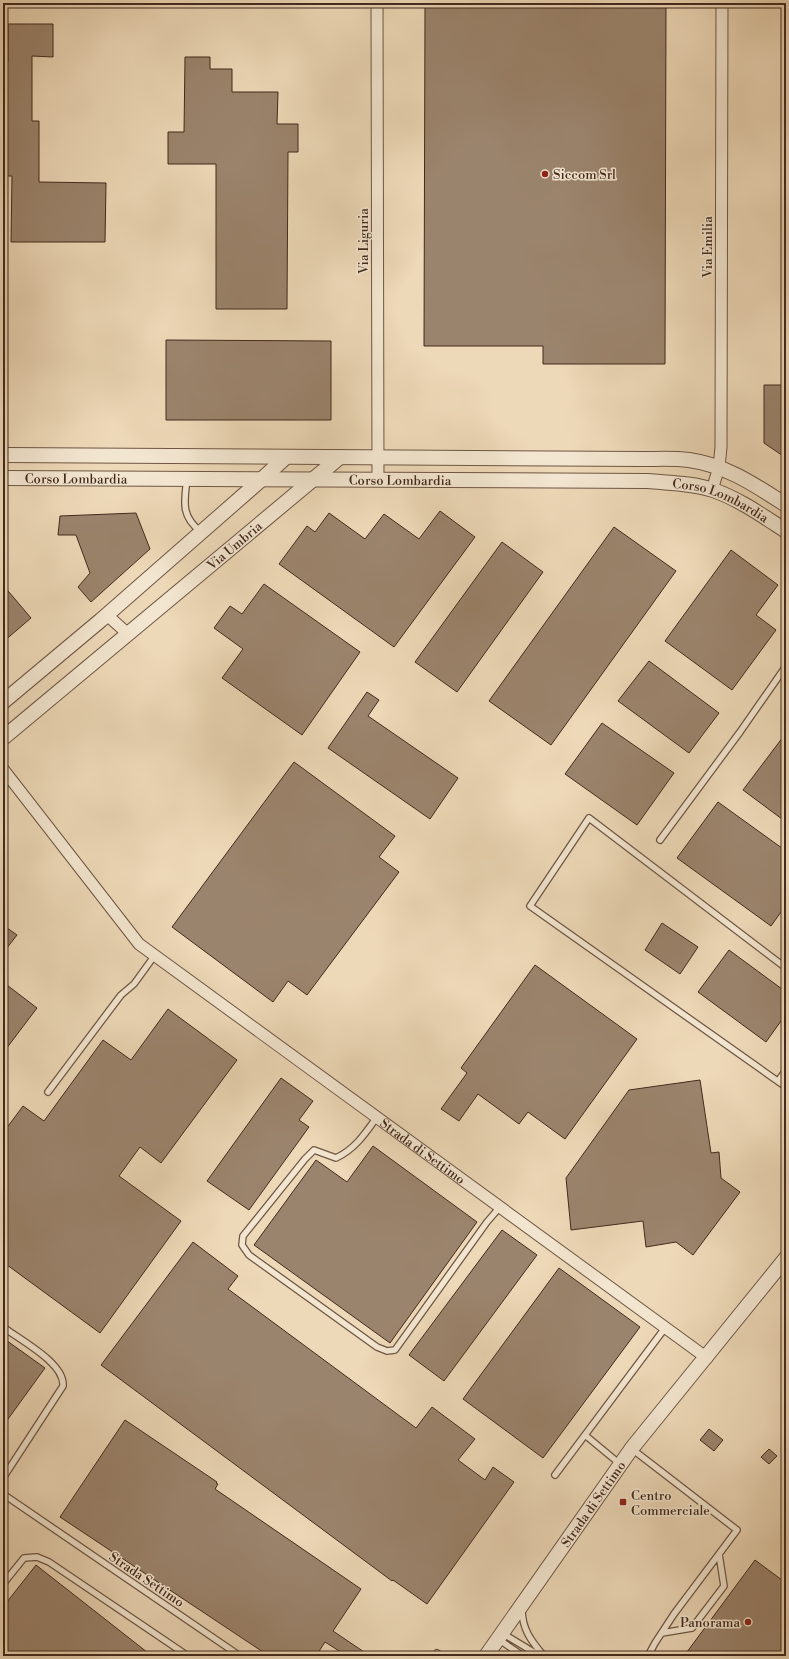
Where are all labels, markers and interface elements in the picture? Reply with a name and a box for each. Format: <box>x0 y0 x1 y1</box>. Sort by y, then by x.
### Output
place label: Siccom Srl <box>553 167 616 183</box>
marker: Siccom Srl <box>540 169 550 179</box>
street label: Via Liguria <box>356 208 372 275</box>
street label: Via Emilia <box>700 216 716 279</box>
street label: Corso Lombardia <box>25 471 128 488</box>
street label: Corso Lombardia <box>349 473 452 489</box>
street label: Corso Lombardia <box>672 476 772 527</box>
street label: Via Umbria <box>203 518 266 574</box>
street label: Strada di Settimo <box>377 1115 468 1188</box>
street label: Strada di Settimo <box>558 1458 629 1550</box>
place label: Centro Commerciale <box>631 1488 710 1519</box>
marker: Centro Commerciale <box>618 1497 628 1507</box>
street label: Strada Settimo <box>106 1549 187 1611</box>
place label: Panorama <box>680 1615 740 1631</box>
marker: Panorama <box>743 1617 753 1627</box>

